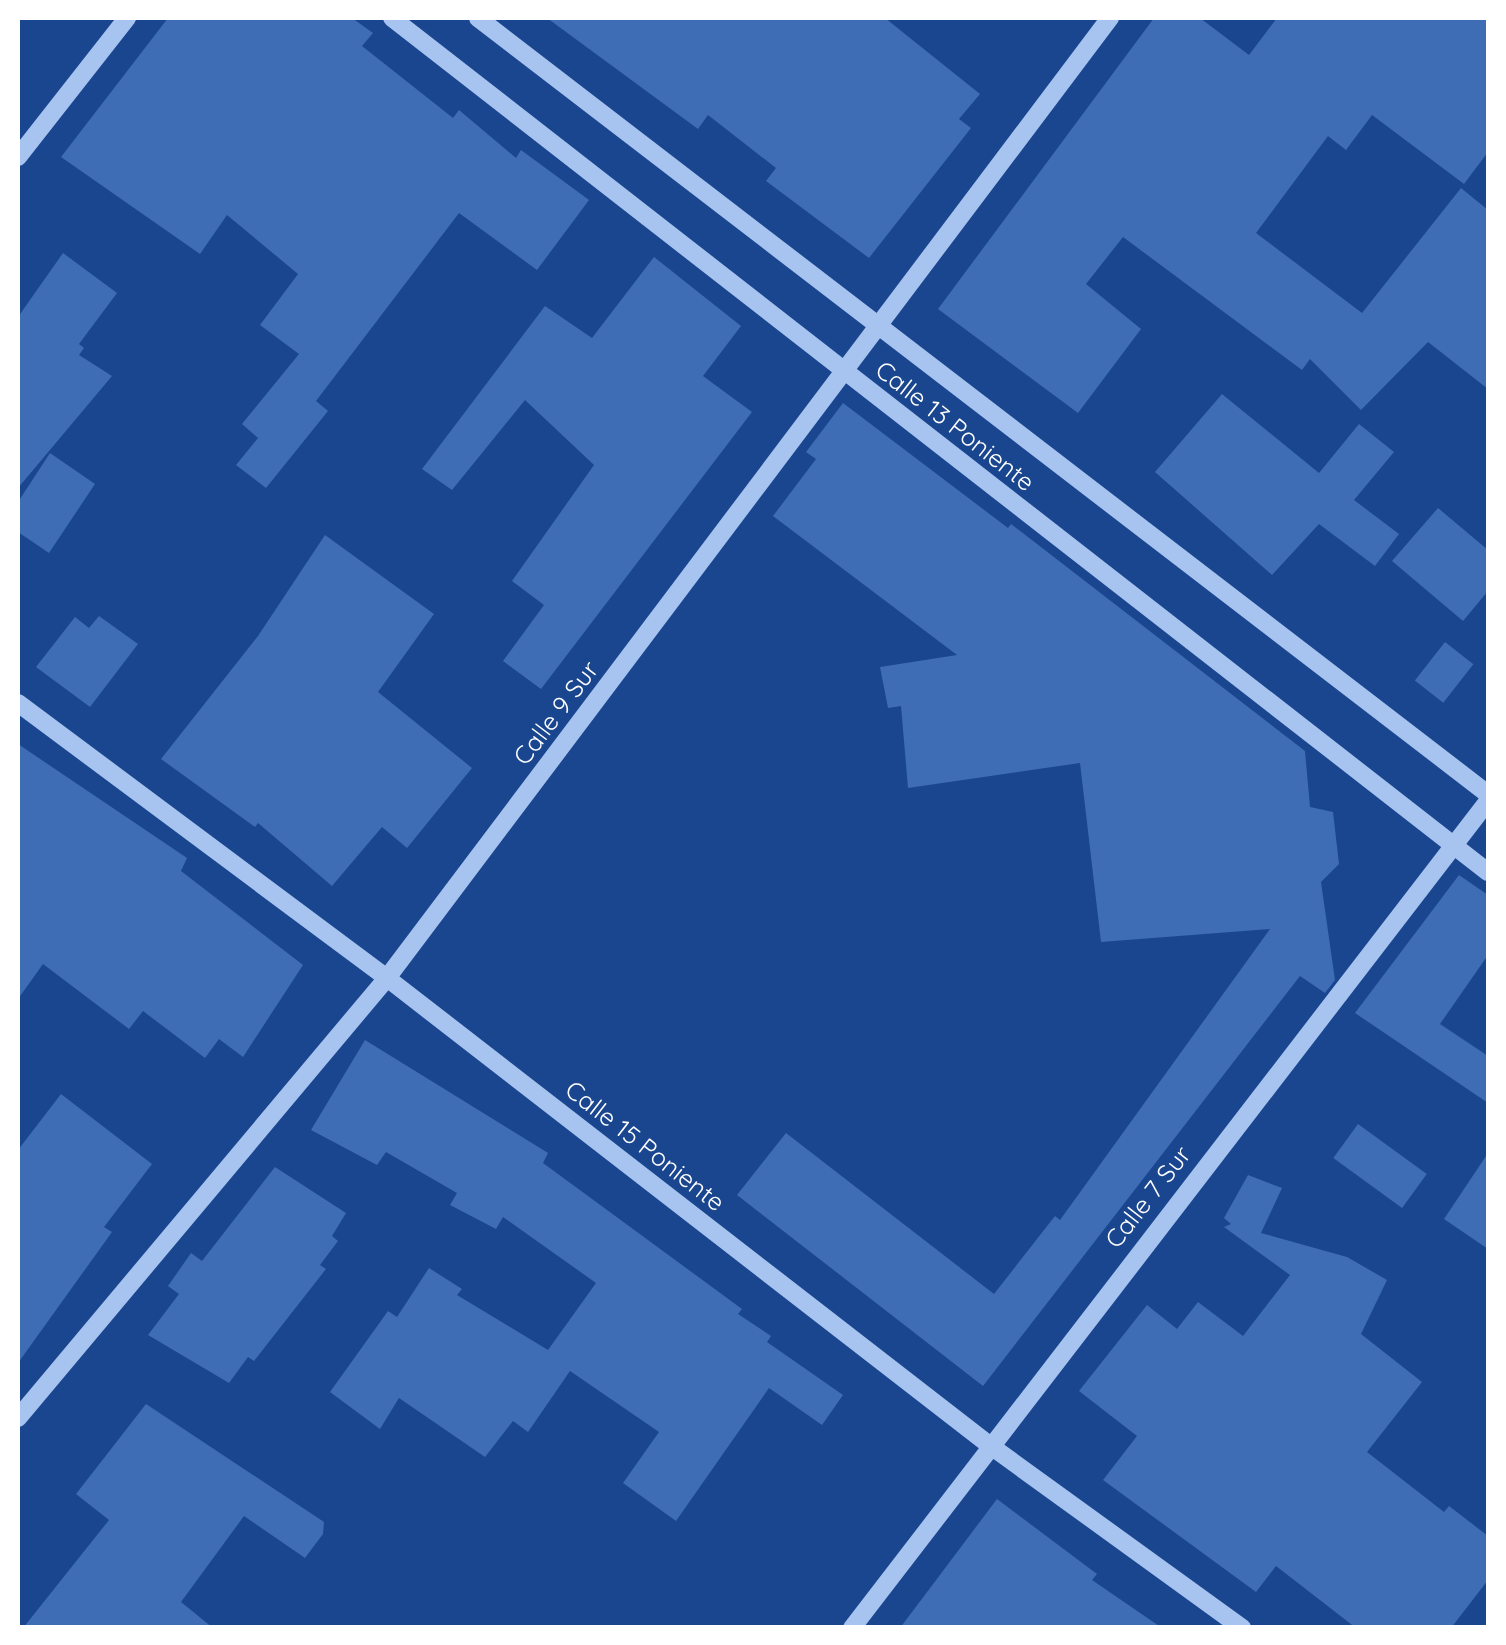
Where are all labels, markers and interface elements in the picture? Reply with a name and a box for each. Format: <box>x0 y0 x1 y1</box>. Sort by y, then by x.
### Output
street label: Calle 13 Poniente <box>870 355 1040 497</box>
street label: Calle 9 Sur <box>507 655 605 771</box>
street label: Calle 15 Poniente <box>559 1074 731 1218</box>
street label: Calle 7 Sur <box>1099 1140 1197 1254</box>

